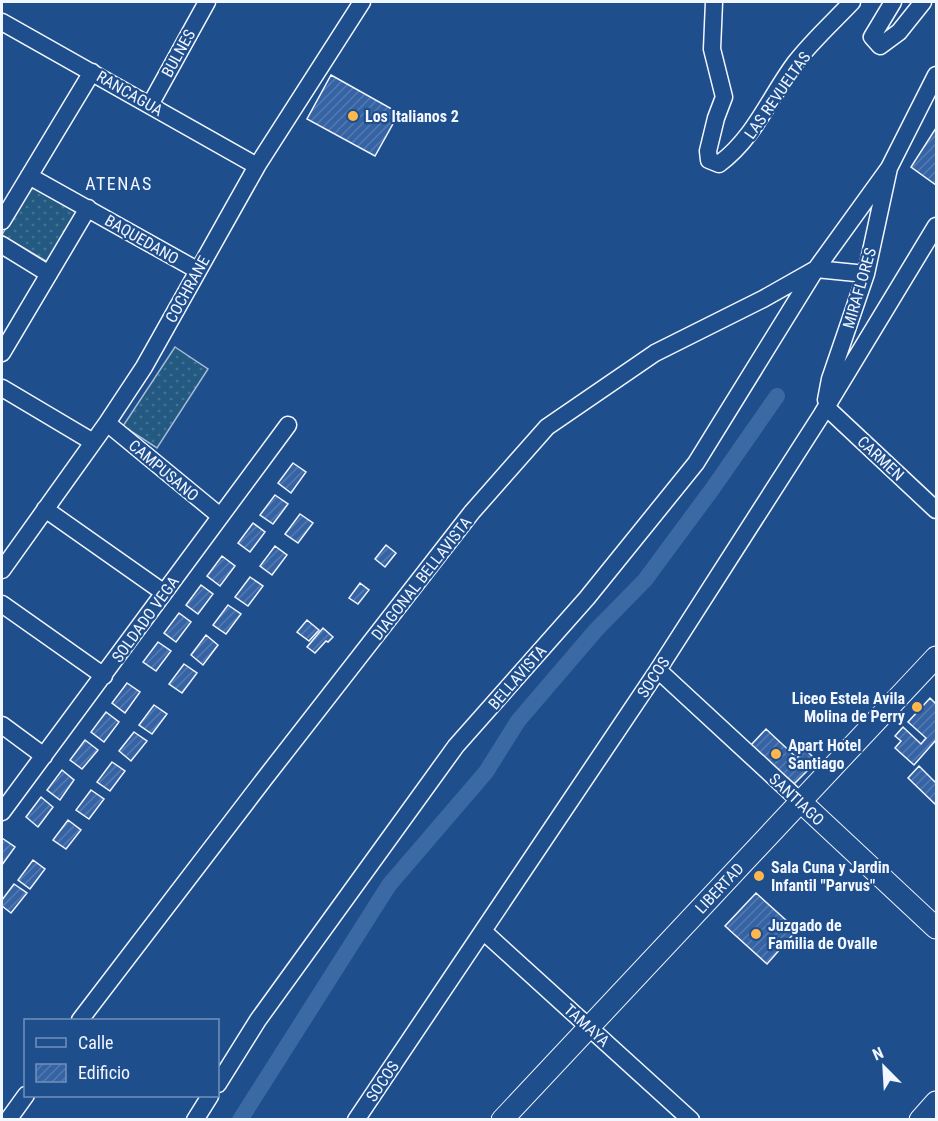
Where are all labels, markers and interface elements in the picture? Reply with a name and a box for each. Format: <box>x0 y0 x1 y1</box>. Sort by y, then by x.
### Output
street label: BULNES <box>158 26 199 80</box>
street label: LAS REVUELTAS <box>740 48 814 143</box>
street label: RANCAGUA <box>93 67 166 120</box>
place label: Los Italianos 2 <box>365 107 459 126</box>
marker: Los Italianos 2 <box>346 109 360 123</box>
district label: ATENAS <box>85 173 153 194</box>
street label: BAQUEDANO <box>101 211 182 268</box>
street label: MIRAFLORES <box>839 246 880 331</box>
street label: COCHRANE <box>161 253 214 326</box>
street label: CARMEN <box>853 432 908 485</box>
street label: CAMPUSANO <box>125 436 202 505</box>
street label: DIAGONAL BELLAVISTA <box>367 513 475 644</box>
street label: SOLDADO VEGA <box>108 573 183 666</box>
street label: BELLAVISTA <box>484 641 550 713</box>
street label: SOCOS <box>633 653 674 701</box>
place label: Liceo Estela Avila Molina de Perry <box>792 689 905 726</box>
marker: Liceo Estela Avila Molina de Perry <box>910 700 924 714</box>
place label: Apart Hotel Santiago <box>788 736 861 773</box>
marker: Apart Hotel Santiago <box>769 747 783 761</box>
street label: SANTIAGO <box>765 769 828 829</box>
place label: Sala Cuna y Jardin Infantil "Parvus" <box>771 858 890 895</box>
street label: LIBERTAD <box>691 859 748 918</box>
marker: Sala Cuna y Jardin Infantil "Parvus" <box>752 869 766 883</box>
place label: Juzgado de Familia de Ovalle <box>768 916 878 953</box>
marker: Juzgado de Familia de Ovalle <box>749 927 763 941</box>
street label: TAMAYA <box>560 1000 613 1051</box>
legend <box>24 1019 219 1097</box>
text: Calle <box>78 1032 114 1053</box>
north arrow <box>854 1037 914 1097</box>
text: N <box>870 1043 886 1064</box>
street label: SOCOS <box>362 1057 403 1105</box>
text: Edificio <box>78 1062 130 1083</box>

